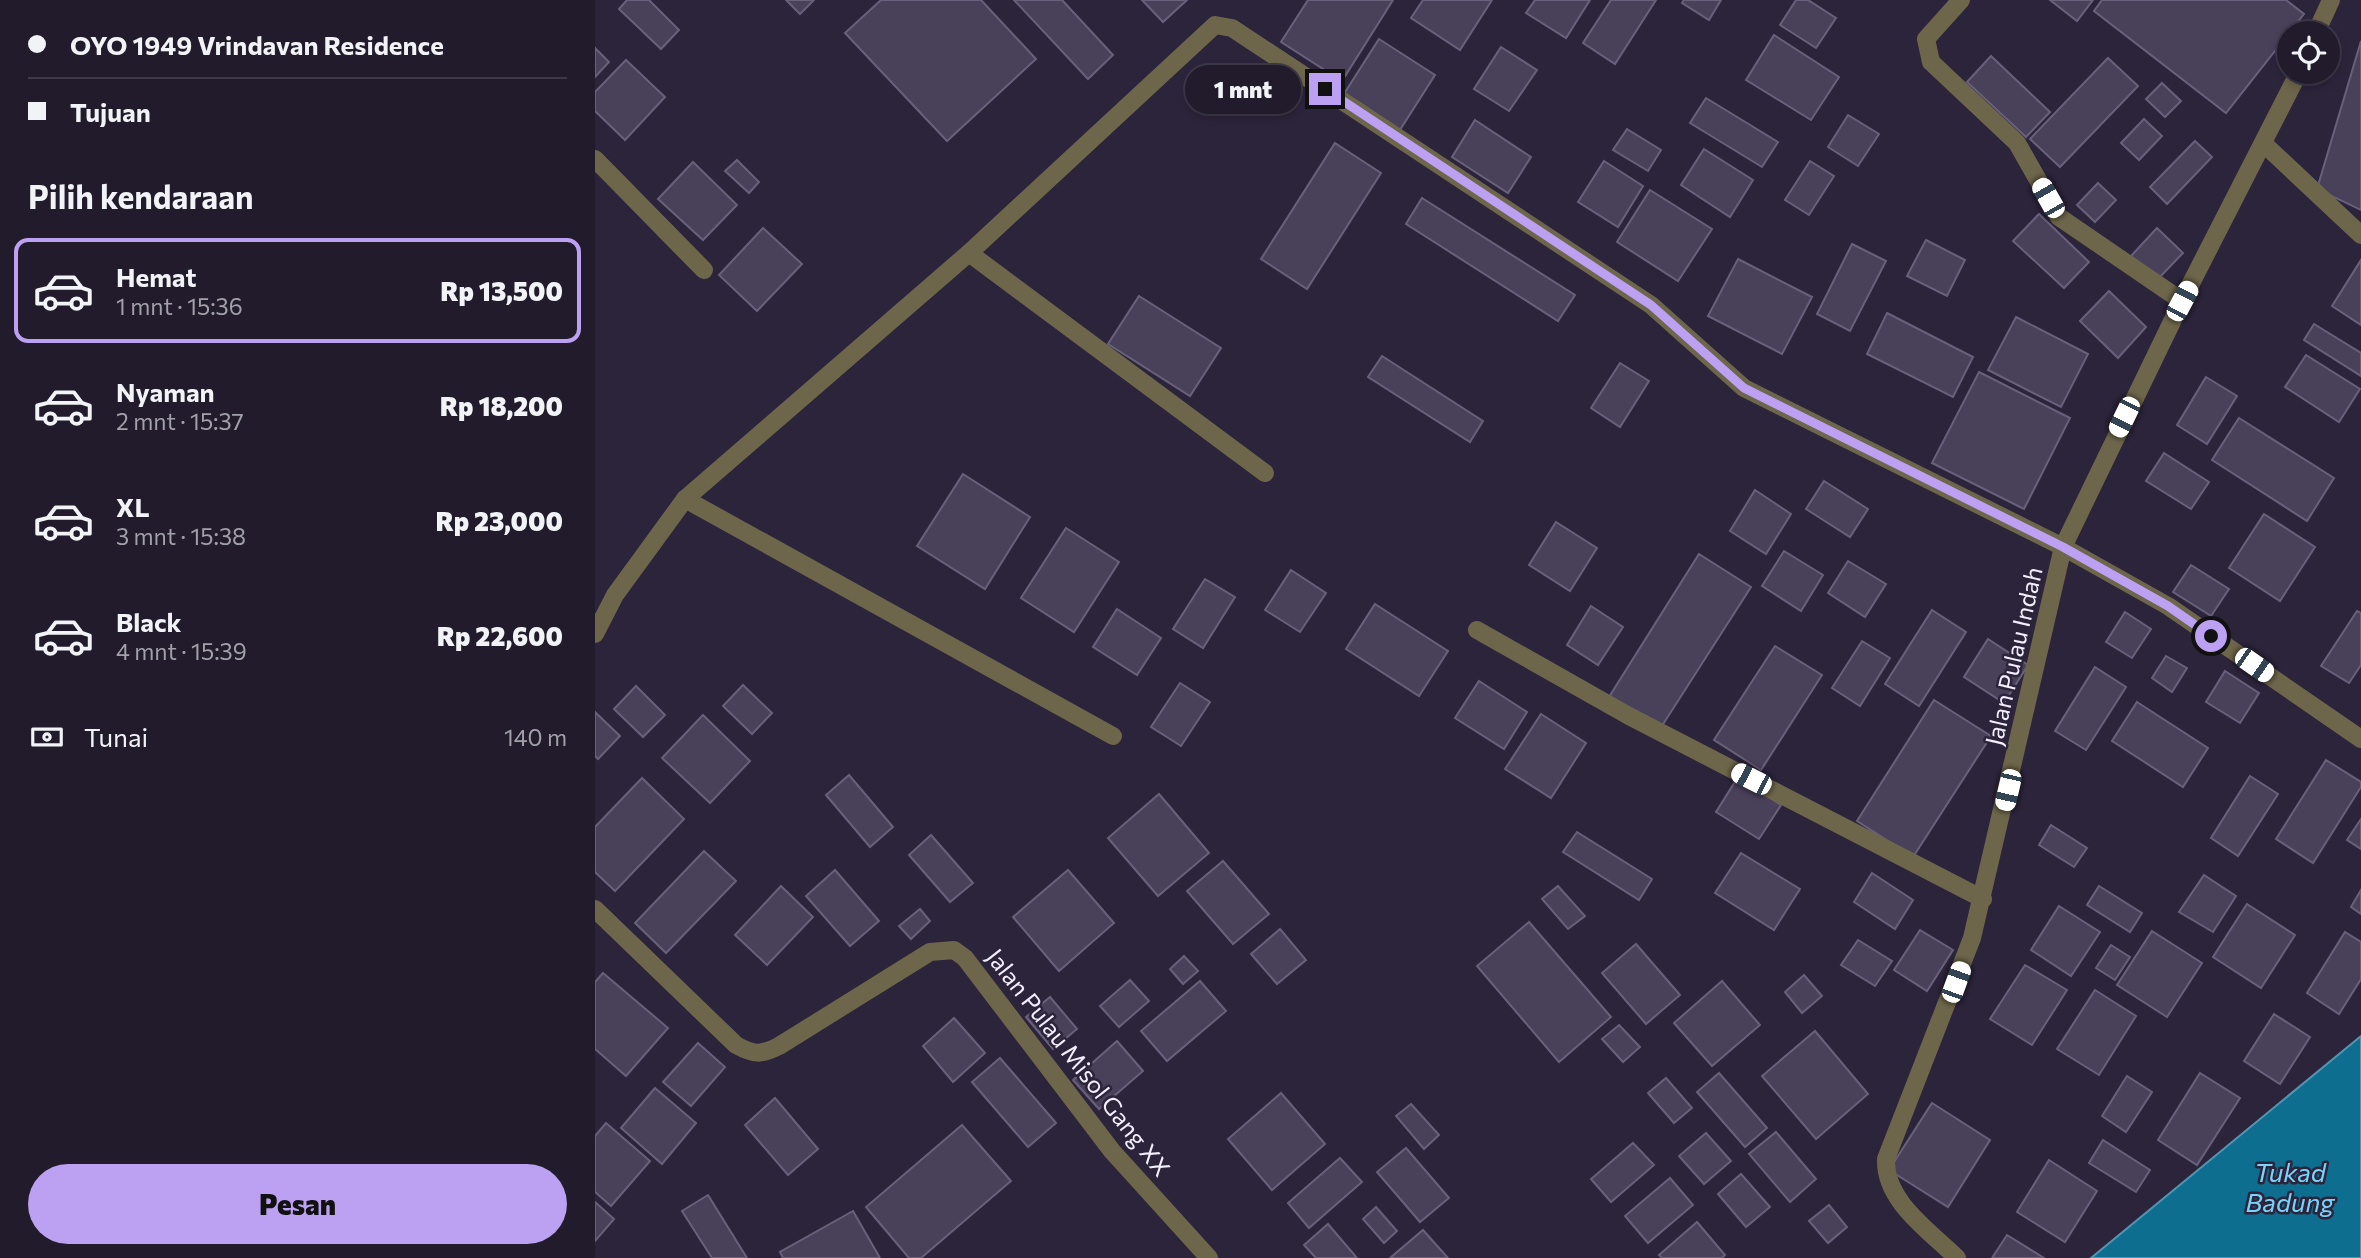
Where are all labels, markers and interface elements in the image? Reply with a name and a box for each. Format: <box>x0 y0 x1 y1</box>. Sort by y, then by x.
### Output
map controls <box>2277 21 2340 84</box>
button: locate <box>2277 21 2340 84</box>
text: OYO 1949 Vrindavan Residence <box>70 29 444 60</box>
callout: 1 mnt <box>1185 64 1301 114</box>
route end <box>1309 73 1341 105</box>
text: 1 mnt <box>1214 75 1272 103</box>
text: Tujuan <box>70 96 151 127</box>
car <box>2029 175 2068 221</box>
text: Pilih kendaraan <box>28 176 254 216</box>
icon: car <box>32 259 95 322</box>
text: Hemat <box>116 261 197 292</box>
text: Rp 13,500 <box>440 275 563 306</box>
car <box>2163 278 2202 324</box>
text: 1 mnt · 15:36 <box>116 292 243 320</box>
icon: car <box>32 374 95 437</box>
text: Nyaman <box>116 376 215 407</box>
text: Rp 18,200 <box>440 390 563 421</box>
car <box>2106 394 2143 440</box>
text: 2 mnt · 15:37 <box>116 407 244 435</box>
icon: car <box>32 489 95 552</box>
text: XL <box>116 491 150 522</box>
text: Rp 23,000 <box>435 505 563 536</box>
text: 3 mnt · 15:38 <box>116 522 246 550</box>
street label: Jalan Pulau Indah <box>1978 564 2048 748</box>
icon: car <box>32 604 95 667</box>
text: Black <box>116 606 182 637</box>
text: Rp 22,600 <box>437 620 563 651</box>
route start <box>2195 620 2227 652</box>
text: 4 mnt · 15:39 <box>116 637 247 665</box>
car <box>2231 644 2278 686</box>
icon: cash <box>28 718 66 756</box>
text: Tunai <box>84 721 148 752</box>
text: 140 m <box>504 723 567 751</box>
car <box>1728 760 1775 798</box>
car <box>1994 767 2023 813</box>
street label: Jalan Pulau Misol Gang XX <box>981 942 1177 1182</box>
car <box>1939 959 1974 1005</box>
water label: Tukad Badung <box>2246 1156 2335 1217</box>
button: Pesan <box>28 1164 567 1244</box>

